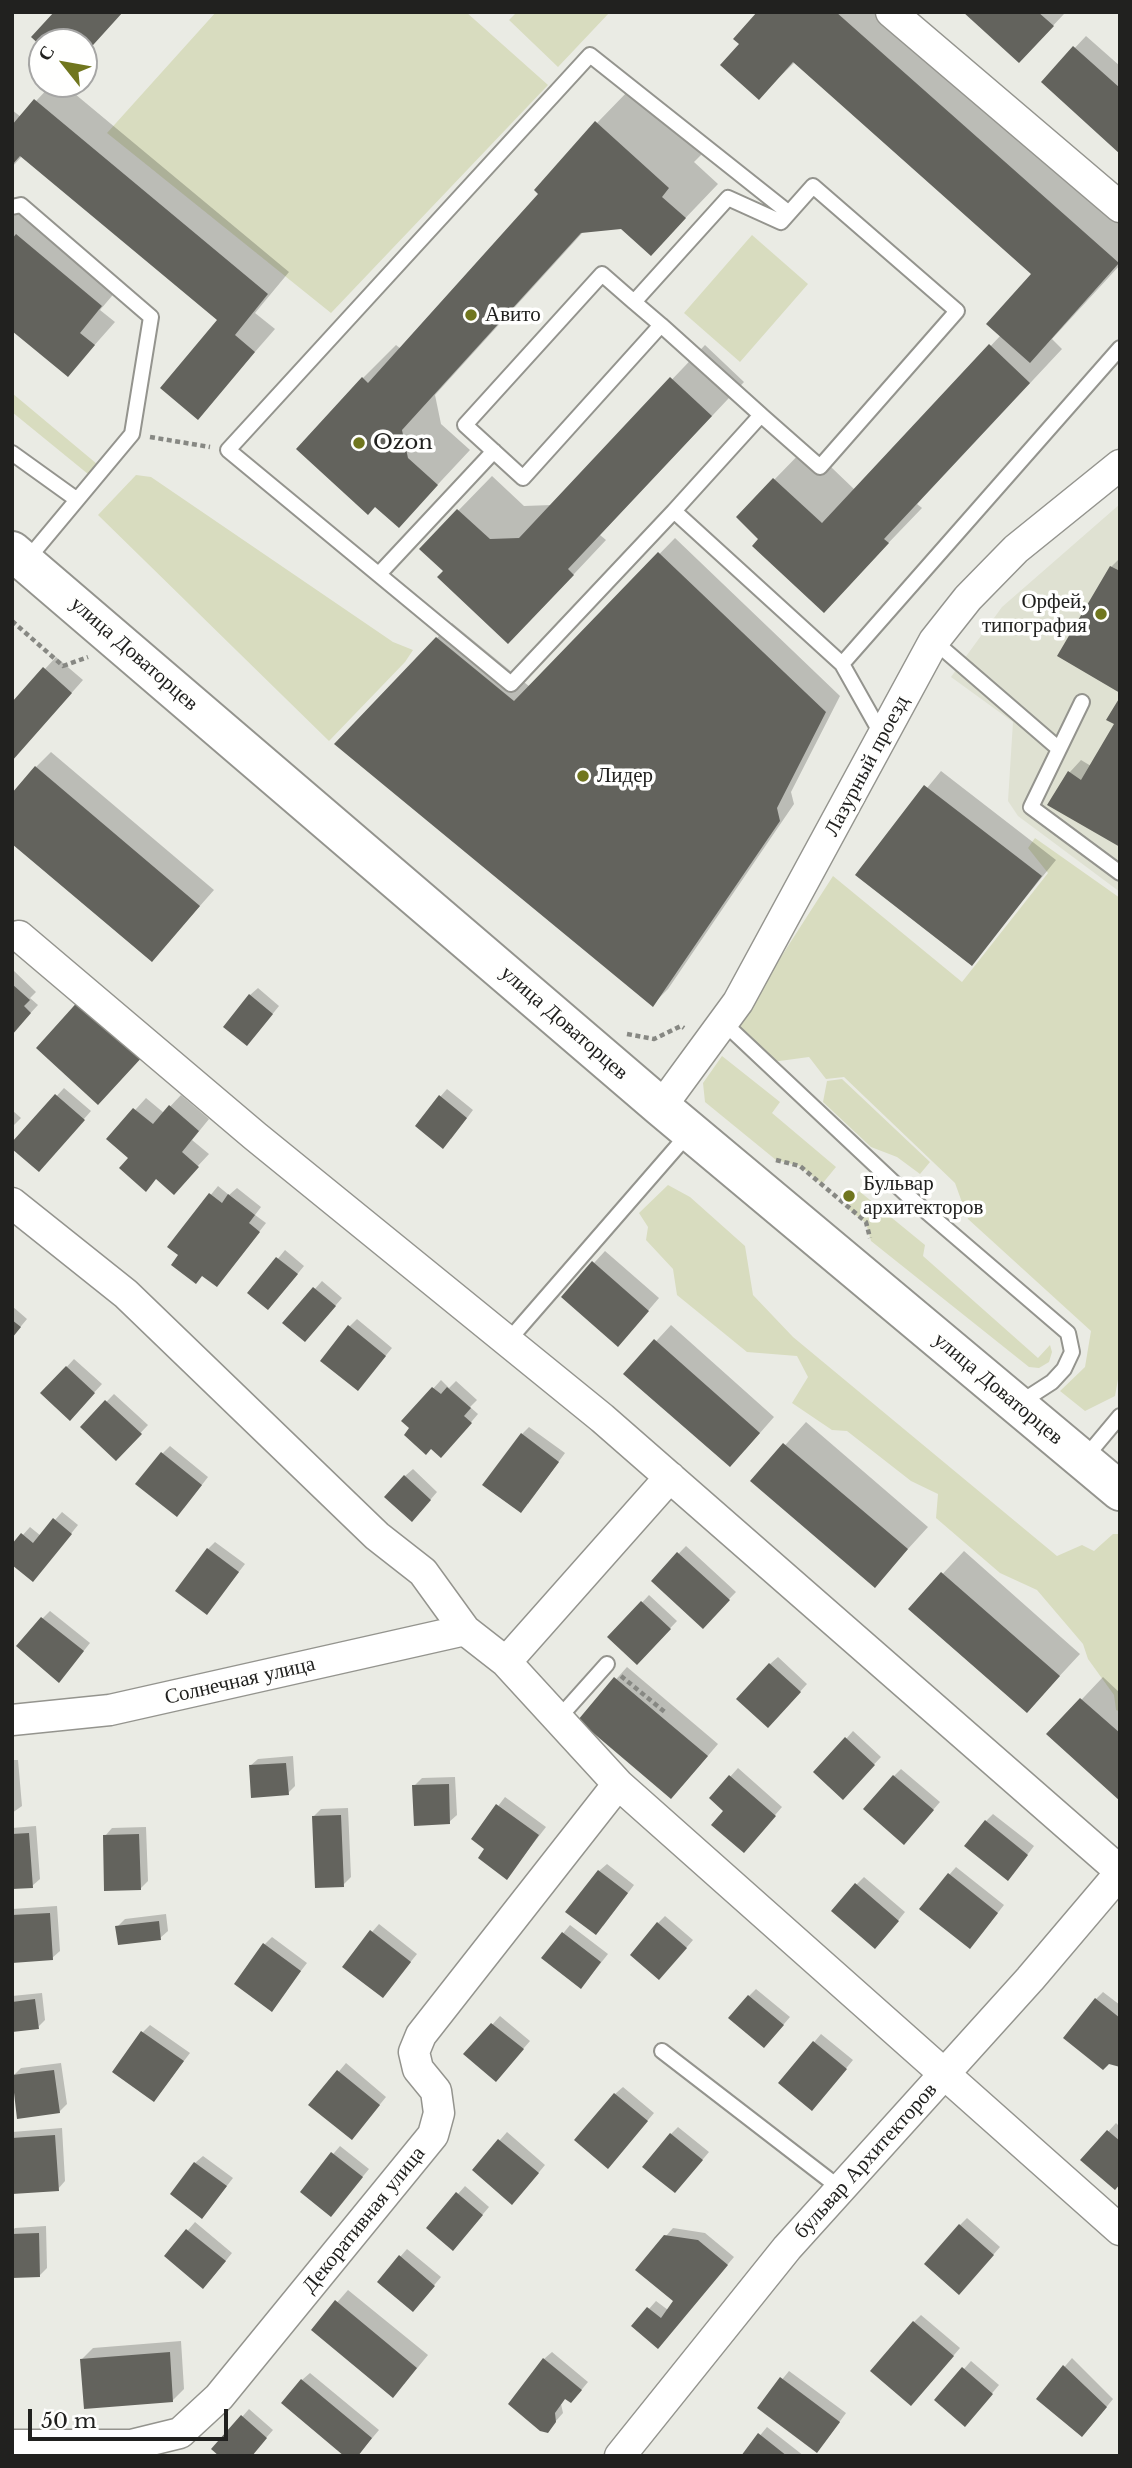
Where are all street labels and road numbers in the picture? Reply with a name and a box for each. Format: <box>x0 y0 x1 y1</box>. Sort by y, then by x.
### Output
street label: улица Доваторцев <box>65 592 203 716</box>
street label: Лазурный проезд <box>819 691 915 841</box>
street label: улица Доваторцев <box>495 961 633 1085</box>
street label: улица Доваторцев <box>928 1327 1068 1451</box>
street label: Солнечная улица <box>162 1651 318 1711</box>
street label: бульвар Архитекторов <box>789 2078 943 2244</box>
street label: Декоративная улица <box>297 2142 431 2298</box>

